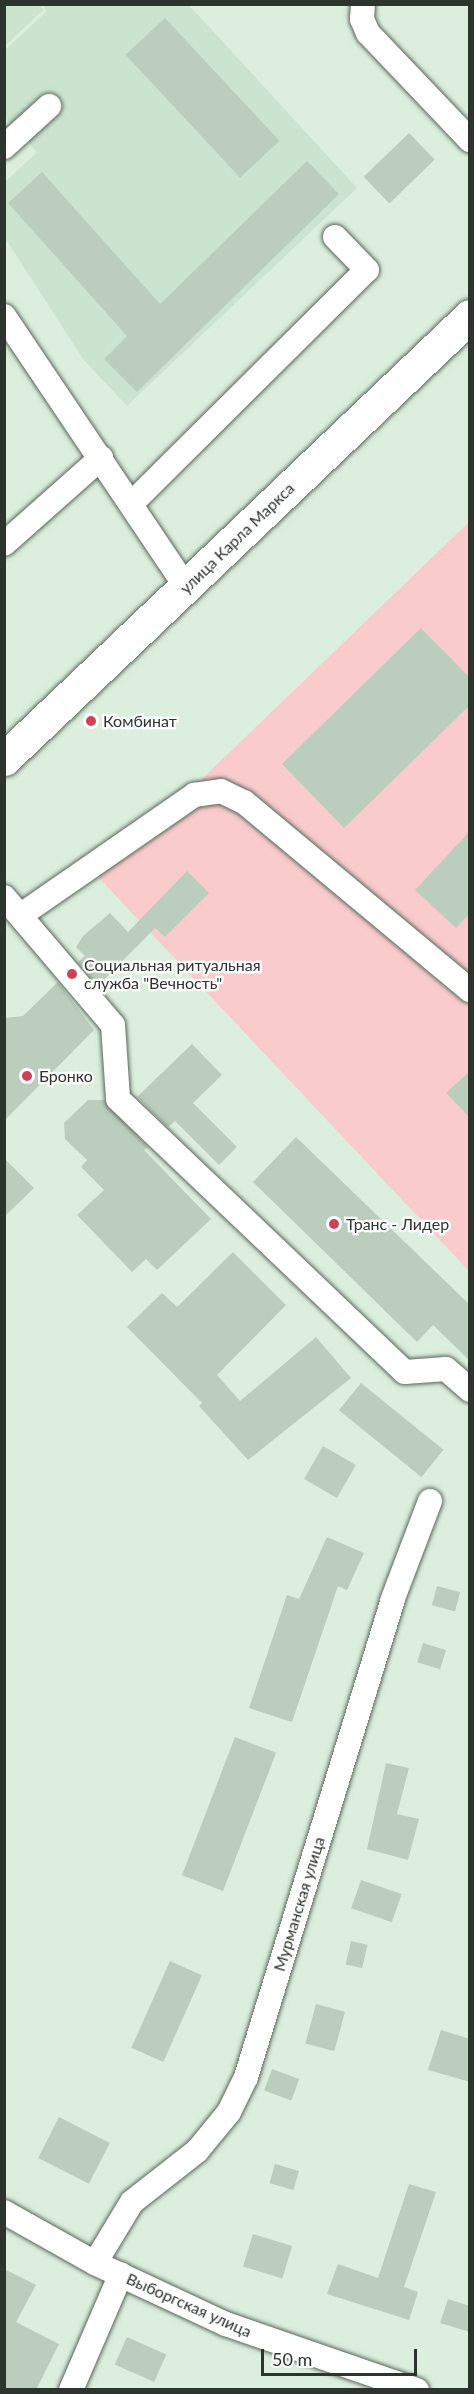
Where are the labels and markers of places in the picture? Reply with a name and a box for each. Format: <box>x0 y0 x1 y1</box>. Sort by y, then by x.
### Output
place label: Комбинат <box>103 711 177 731</box>
marker: Комбинат <box>84 714 98 728</box>
place label: Социальная ритуальная служба "Вечность" <box>84 955 261 993</box>
marker: Социальная ритуальная служба "Вечность" <box>65 967 79 981</box>
place label: Бронко <box>39 1066 93 1086</box>
marker: Бронко <box>20 1069 34 1083</box>
place label: Транс - Лидер <box>346 1214 449 1234</box>
marker: Транс - Лидер <box>327 1217 341 1231</box>

